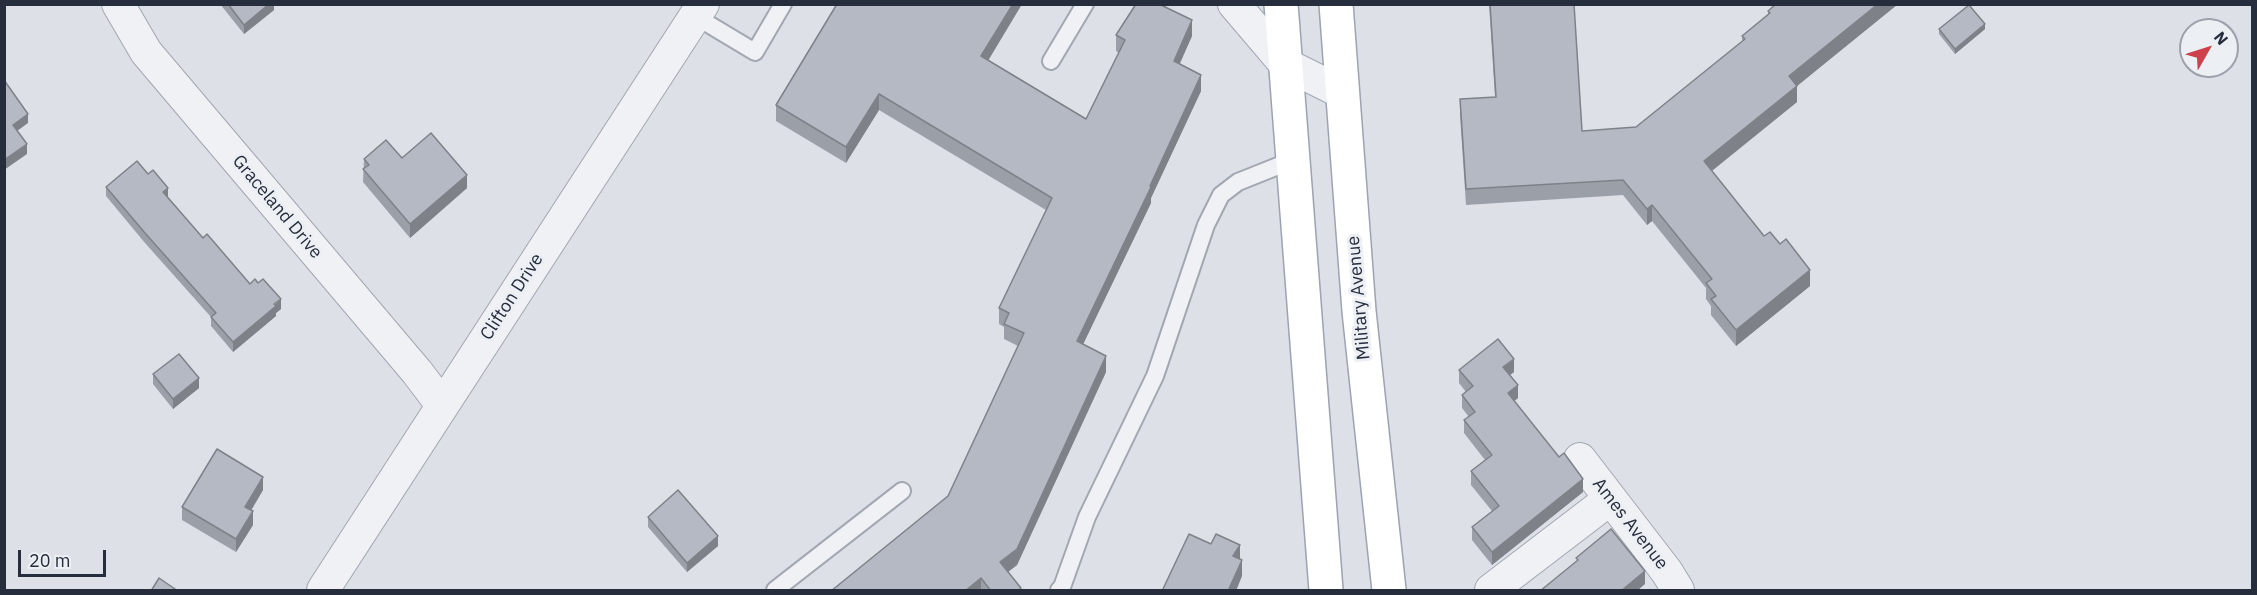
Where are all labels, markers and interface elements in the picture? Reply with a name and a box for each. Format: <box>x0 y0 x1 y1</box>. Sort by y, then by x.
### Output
north arrow <box>2179 18 2239 78</box>
text: N <box>2210 27 2233 49</box>
street label: Graceland Drive <box>227 151 327 263</box>
street label: Military Avenue <box>1343 235 1375 361</box>
street label: Clifton Drive <box>476 250 548 344</box>
street label: Ames Avenue <box>1588 474 1672 574</box>
scale bar <box>21 538 110 576</box>
text: 20 m <box>29 549 71 572</box>

